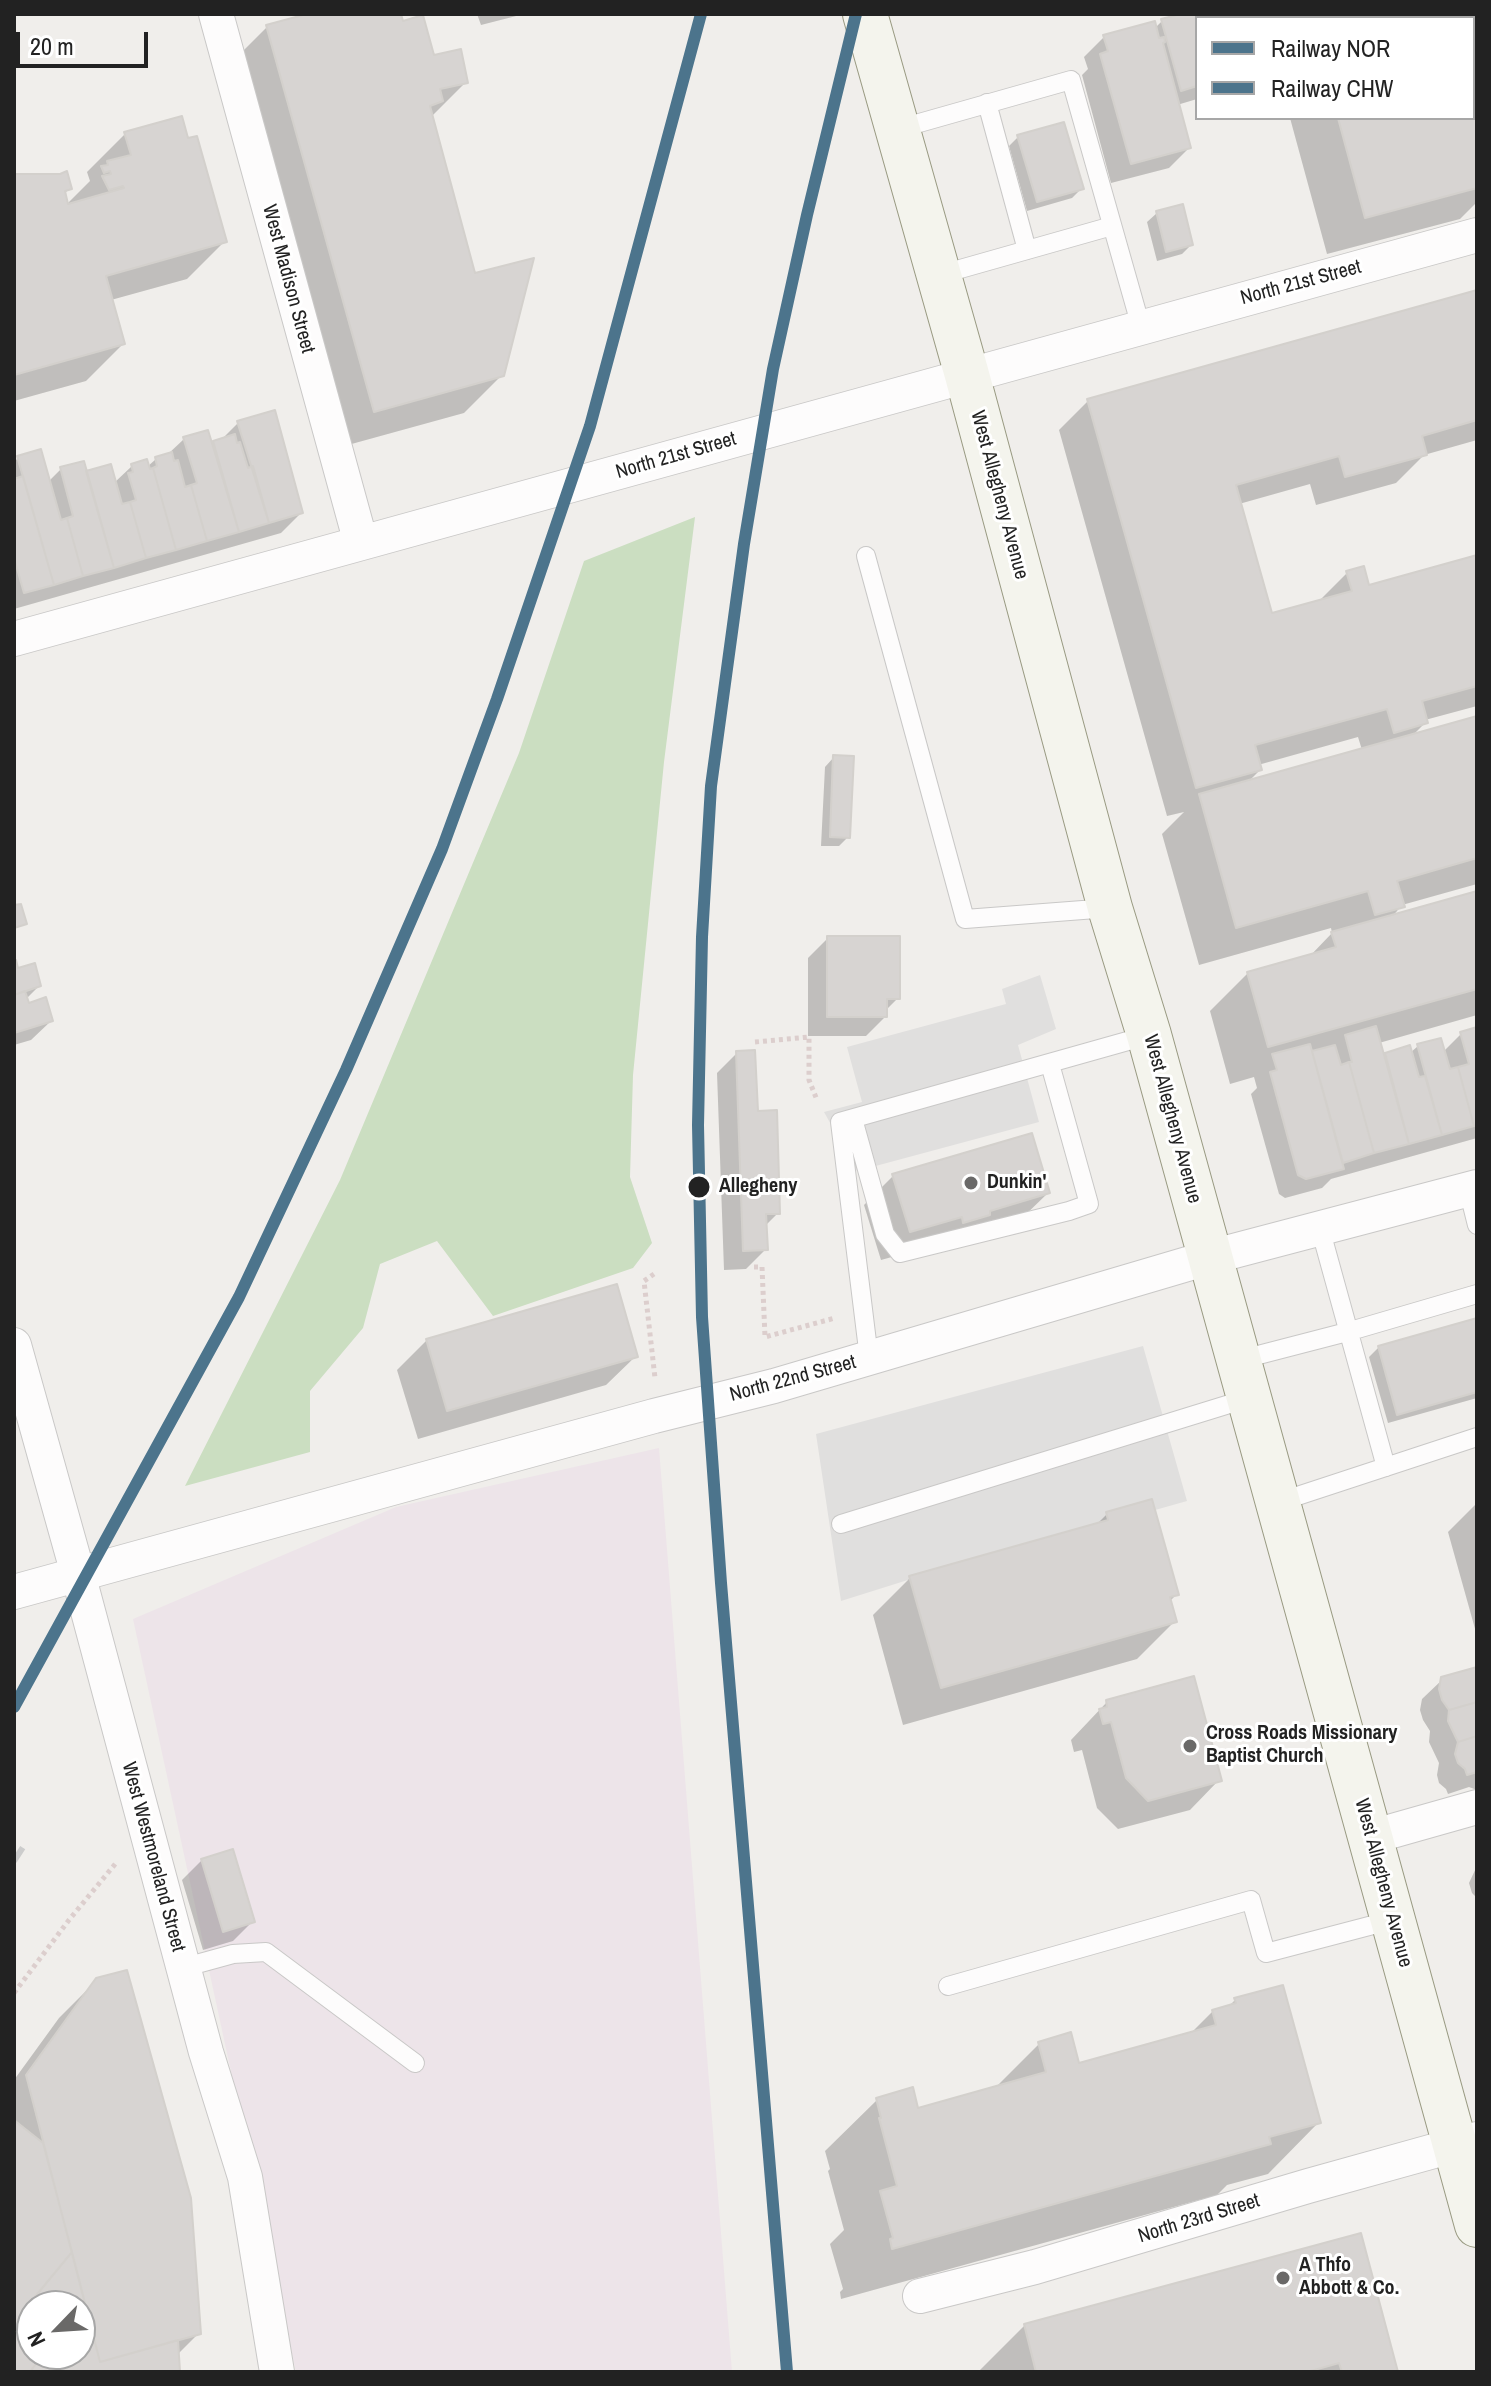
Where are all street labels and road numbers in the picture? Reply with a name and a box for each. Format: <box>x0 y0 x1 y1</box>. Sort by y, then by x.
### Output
street label: West Madison Street <box>257 202 319 356</box>
street label: North 21st Street <box>1238 255 1364 311</box>
street label: West Allegheny Avenue <box>965 408 1033 582</box>
street label: North 21st Street <box>613 427 739 485</box>
street label: West Allegheny Avenue <box>1138 1032 1206 1206</box>
street label: North 22nd Street <box>727 1351 859 1407</box>
street label: West Westmoreland Street <box>116 1760 190 1954</box>
street label: West Allegheny Avenue <box>1349 1796 1417 1970</box>
street label: North 23rd Street <box>1135 2189 1263 2249</box>

